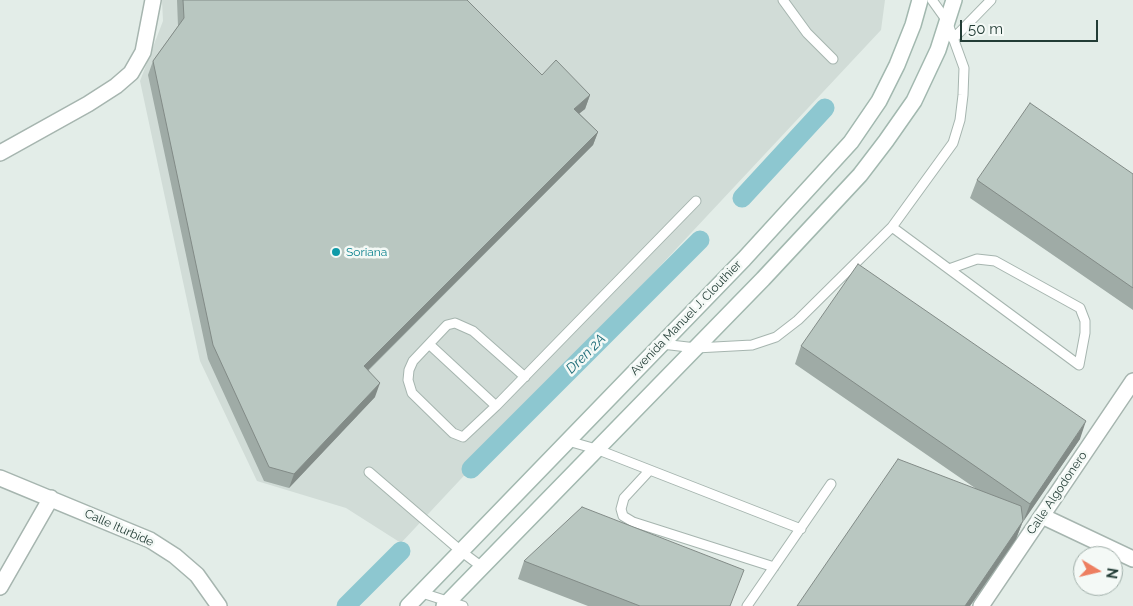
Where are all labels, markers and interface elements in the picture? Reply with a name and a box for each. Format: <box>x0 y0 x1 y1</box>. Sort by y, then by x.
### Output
scale bar <box>963 10 1100 42</box>
text: 50 m <box>968 20 1003 38</box>
place label: Soriana <box>346 245 387 259</box>
marker: Soriana <box>330 246 342 258</box>
street label: Avenida Manuel J. Clouthier <box>627 258 745 378</box>
water label: Dren 2A <box>563 331 609 377</box>
street label: Calle Algodonero <box>1024 449 1090 537</box>
street label: Calle Iturbide <box>82 506 156 550</box>
north arrow <box>1073 546 1123 596</box>
text: N <box>1103 567 1121 580</box>

